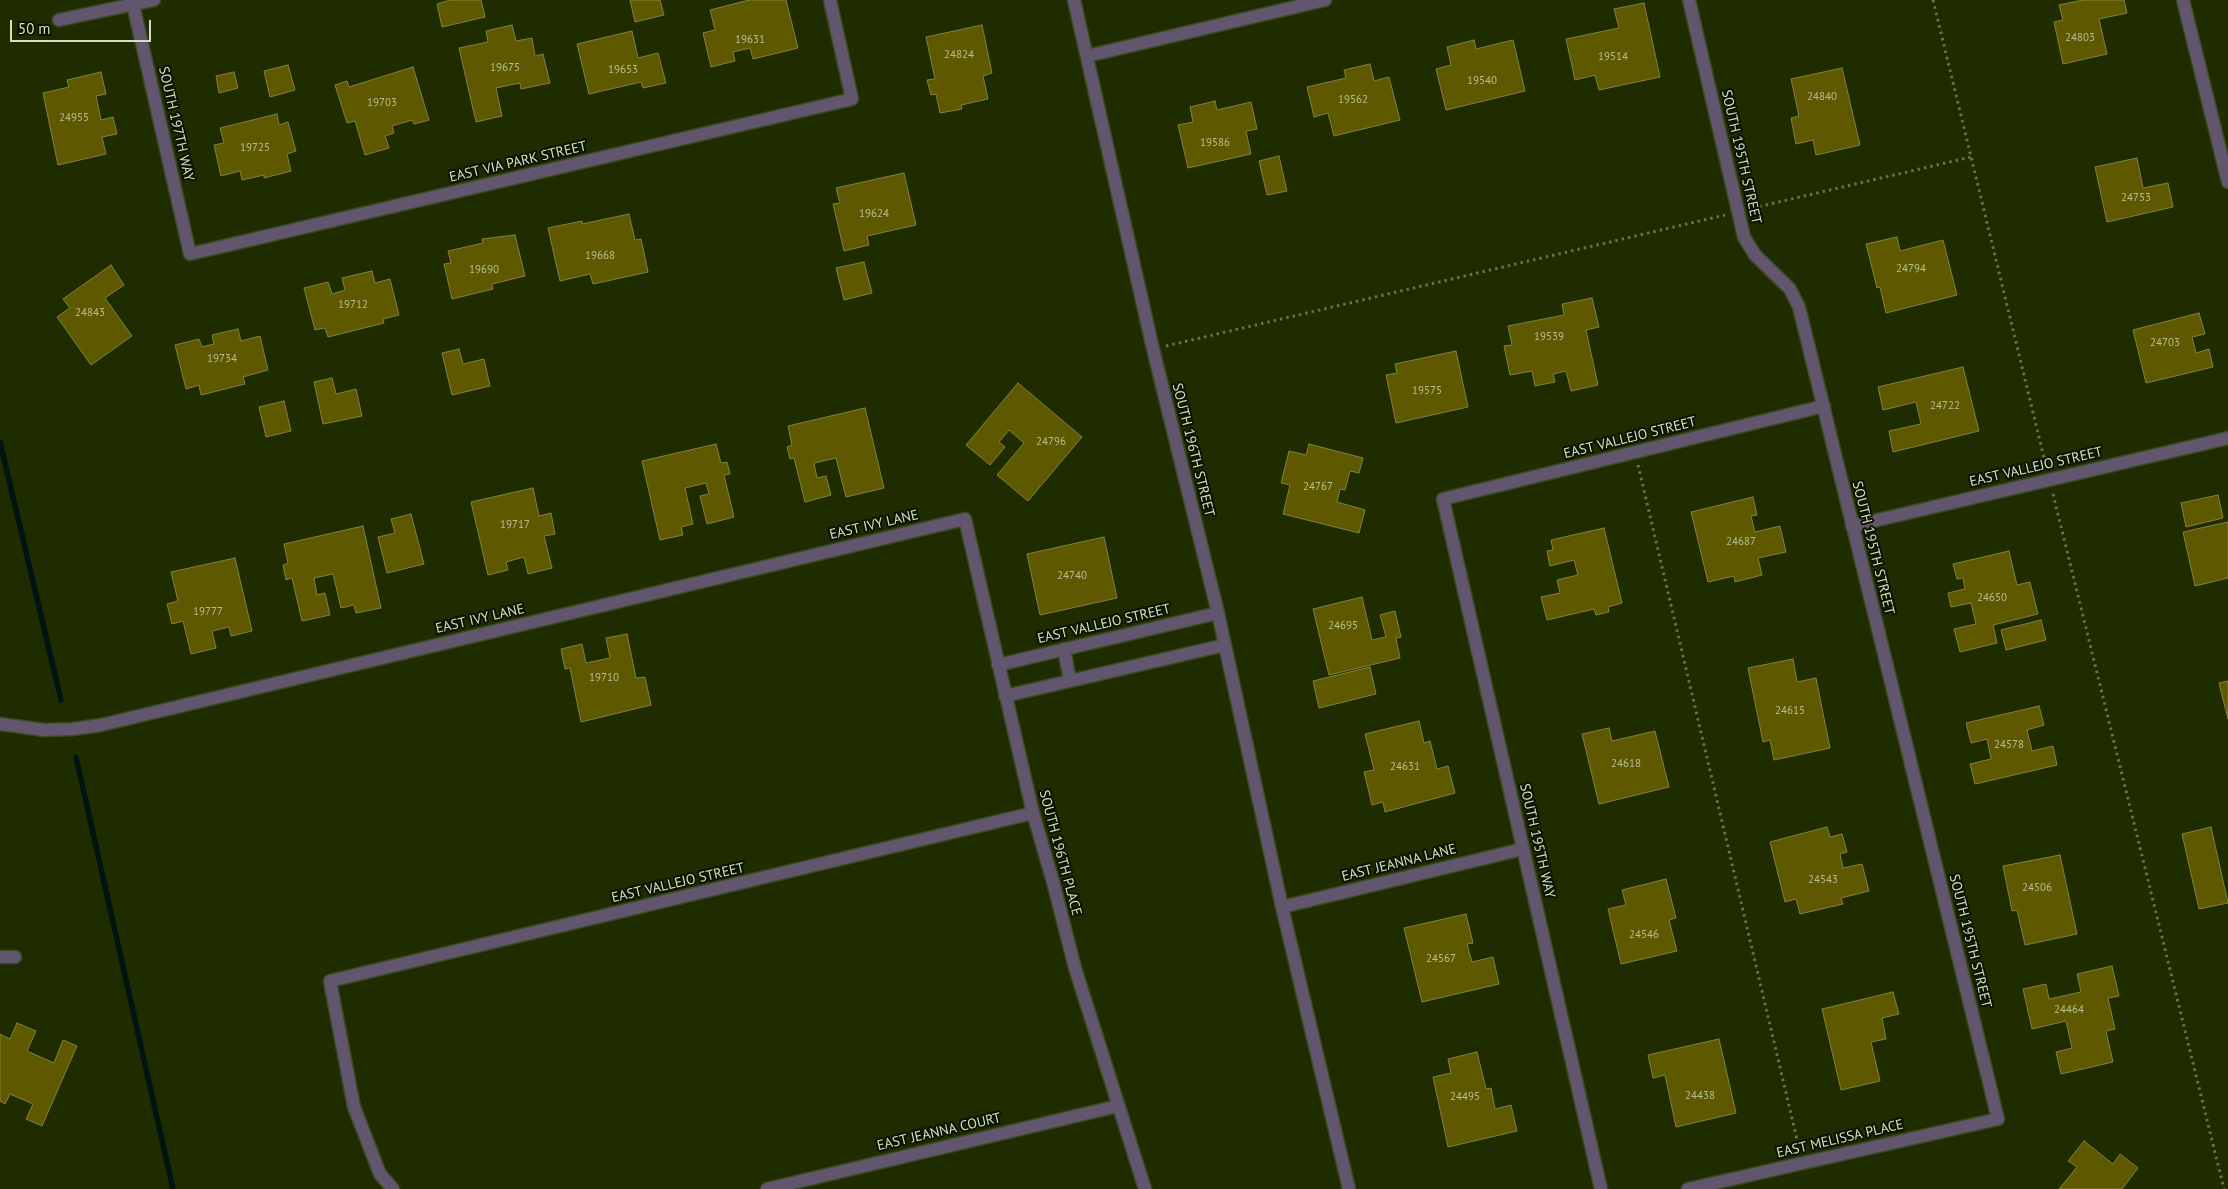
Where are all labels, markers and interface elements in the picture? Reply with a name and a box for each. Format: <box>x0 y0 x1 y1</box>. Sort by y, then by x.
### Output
scale bar <box>12 10 154 42</box>
text: 50 m <box>18 19 51 38</box>
house number: 24803 <box>2065 31 2095 45</box>
house number: 19631 <box>735 33 765 47</box>
house number: 24824 <box>944 48 974 62</box>
house number: 19514 <box>1598 50 1628 64</box>
house number: 19675 <box>490 61 520 75</box>
house number: 19653 <box>608 63 638 77</box>
street label: SOUTH 197TH WAY <box>155 65 197 183</box>
house number: 19540 <box>1467 74 1497 88</box>
street label: SOUTH 195TH STREET <box>1717 88 1765 226</box>
house number: 24840 <box>1807 90 1837 104</box>
house number: 19562 <box>1338 93 1368 107</box>
house number: 19703 <box>367 96 397 110</box>
house number: 24955 <box>59 111 89 125</box>
house number: 19586 <box>1200 136 1230 150</box>
street label: EAST VIA PARK STREET <box>448 138 588 186</box>
house number: 19725 <box>240 141 270 155</box>
house number: 24753 <box>2121 191 2151 205</box>
house number: 19624 <box>859 207 889 221</box>
house number: 19668 <box>585 249 615 263</box>
house number: 24794 <box>1896 262 1926 276</box>
house number: 19690 <box>469 263 499 277</box>
house number: 19712 <box>338 298 368 312</box>
house number: 24843 <box>75 306 105 320</box>
house number: 19539 <box>1534 330 1564 344</box>
house number: 24703 <box>2150 336 2180 350</box>
house number: 19734 <box>207 352 237 366</box>
street label: SOUTH 196TH STREET <box>1168 381 1218 519</box>
house number: 19575 <box>1412 384 1442 398</box>
house number: 24722 <box>1930 399 1960 413</box>
street label: EAST VALLEJO STREET <box>1562 413 1698 463</box>
house number: 24796 <box>1036 435 1066 449</box>
street label: EAST VALLEJO STREET <box>1968 444 2104 490</box>
street label: SOUTH 195TH STREET <box>1848 479 1898 617</box>
house number: 24767 <box>1303 480 1333 494</box>
street label: EAST IVY LANE <box>828 507 920 543</box>
house number: 19717 <box>500 518 530 532</box>
house number: 24687 <box>1726 535 1756 549</box>
house number: 24740 <box>1057 569 1087 583</box>
house number: 24650 <box>1977 591 2007 605</box>
street label: EAST IVY LANE <box>434 601 526 637</box>
street label: EAST VALLEJO STREET <box>1036 601 1172 647</box>
house number: 19777 <box>193 605 223 619</box>
house number: 24695 <box>1328 619 1358 633</box>
house number: 19710 <box>589 671 619 685</box>
house number: 24615 <box>1775 704 1805 718</box>
house number: 24578 <box>1994 738 2024 752</box>
house number: 24618 <box>1611 757 1641 771</box>
house number: 24631 <box>1390 760 1420 774</box>
street label: SOUTH 195TH WAY <box>1516 782 1558 900</box>
street label: SOUTH 196TH PLACE <box>1035 788 1085 918</box>
street label: EAST JEANNA LANE <box>1340 841 1458 885</box>
street label: EAST VALLEJO STREET <box>610 860 746 906</box>
street label: SOUTH 195TH STREET <box>1945 872 1995 1010</box>
house number: 24543 <box>1808 873 1838 887</box>
house number: 24506 <box>2022 881 2052 895</box>
house number: 24546 <box>1629 928 1659 942</box>
house number: 24567 <box>1426 952 1456 966</box>
house number: 24464 <box>2054 1003 2084 1017</box>
house number: 24438 <box>1685 1089 1715 1103</box>
house number: 24495 <box>1450 1090 1480 1104</box>
street label: EAST JEANNA COURT <box>875 1110 1003 1154</box>
street label: EAST MELISSA PLACE <box>1775 1116 1905 1162</box>

